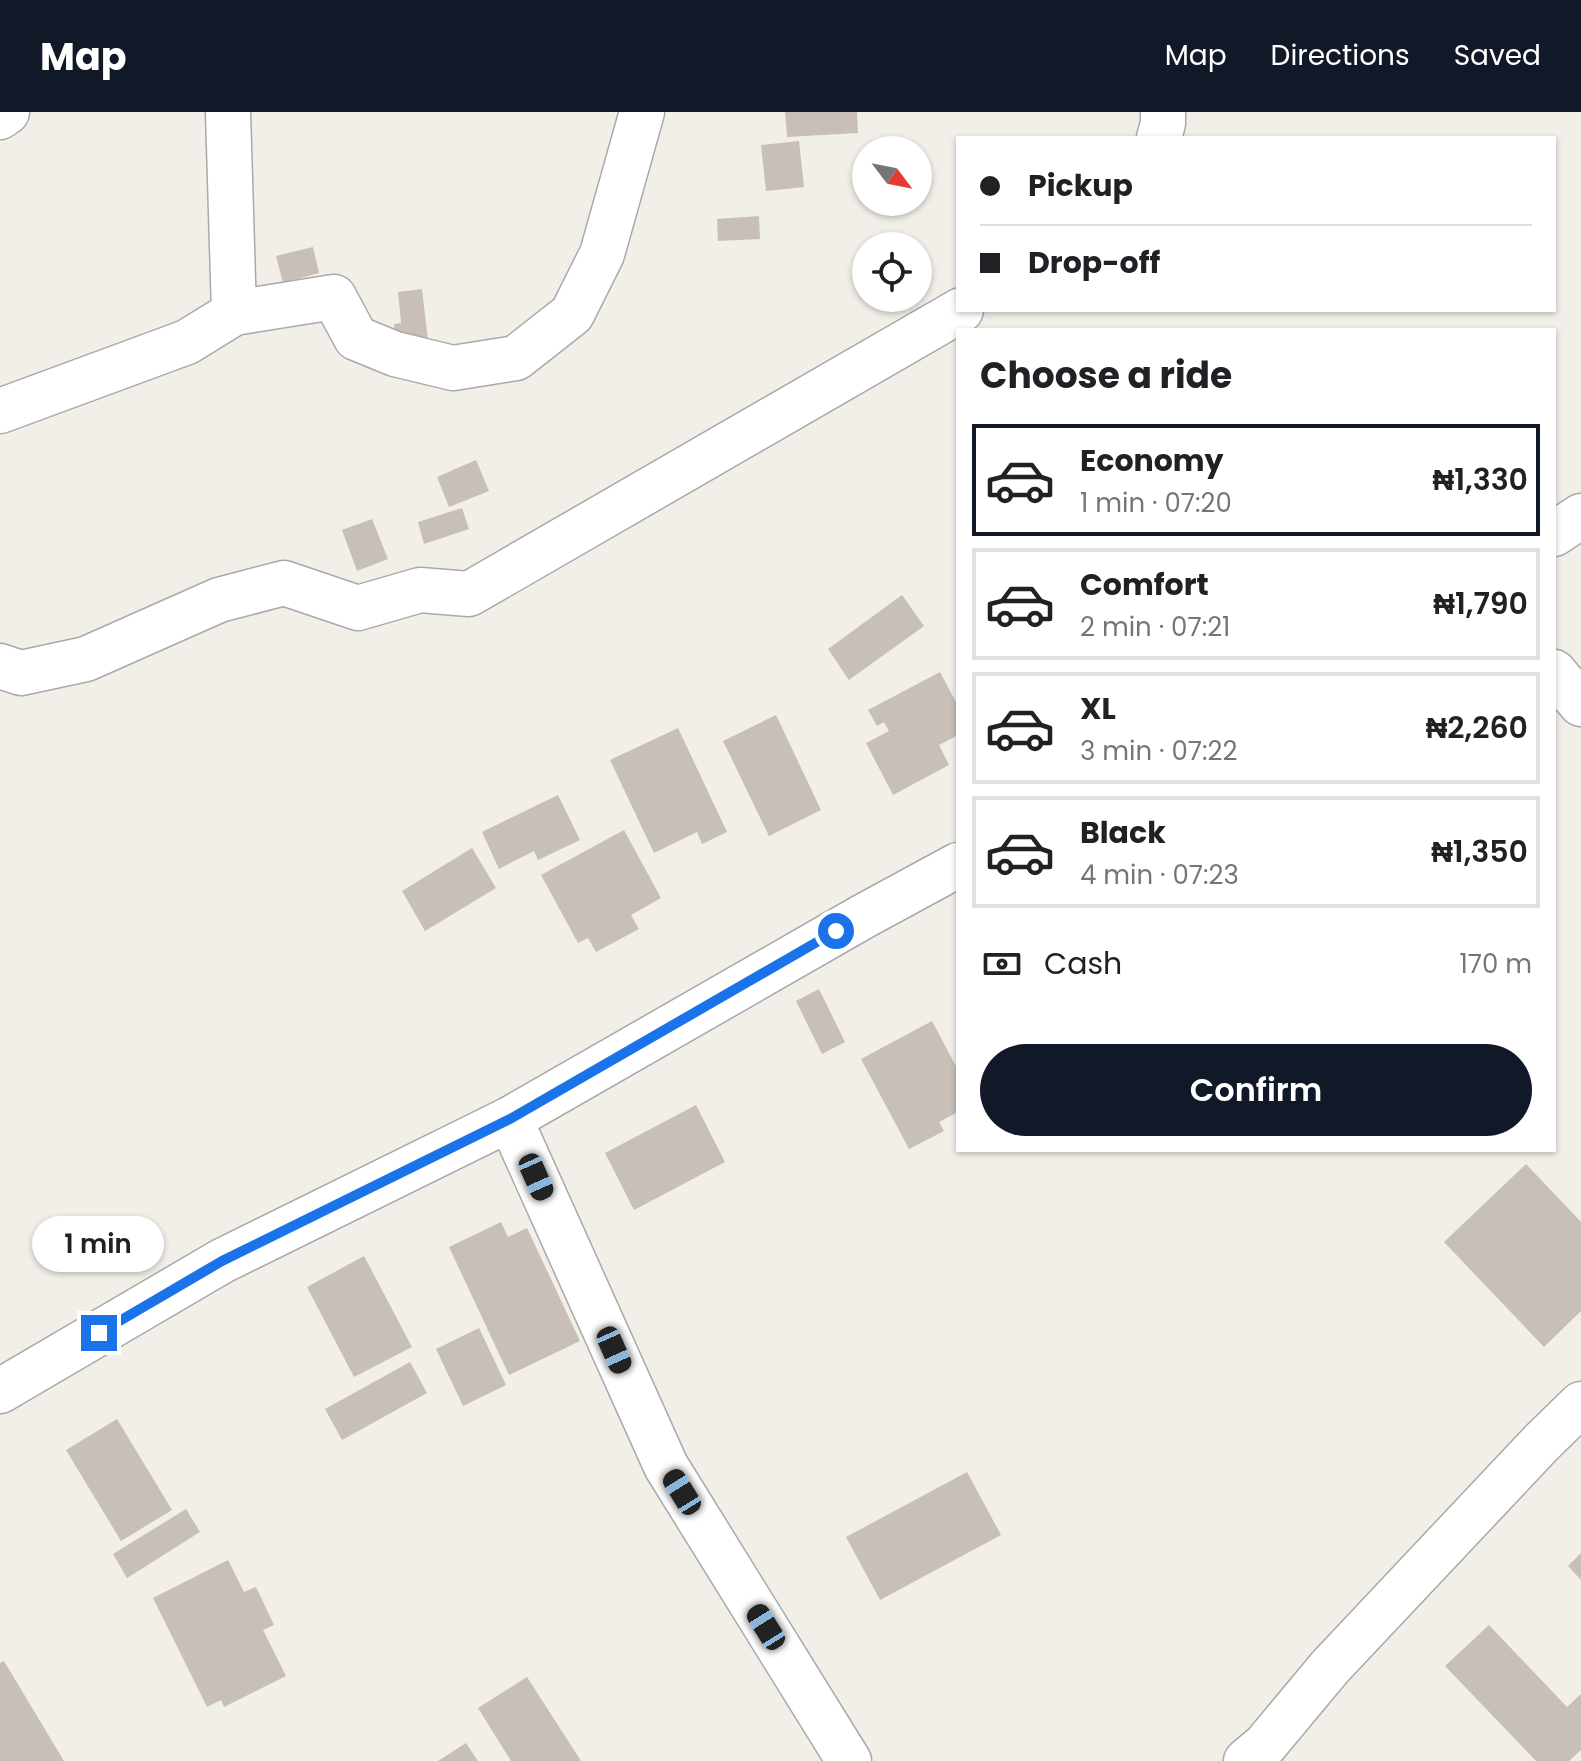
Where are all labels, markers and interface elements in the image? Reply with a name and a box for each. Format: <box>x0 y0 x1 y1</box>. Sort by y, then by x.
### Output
text: Map <box>40 30 127 83</box>
text: Map <box>1165 36 1227 75</box>
text: Directions <box>1271 36 1410 75</box>
text: Saved <box>1454 36 1541 75</box>
north arrow <box>852 136 932 216</box>
map controls <box>852 136 932 312</box>
text: Pickup <box>1028 164 1133 207</box>
button: locate <box>852 232 932 312</box>
text: Drop-off <box>1028 241 1160 284</box>
text: Choose a ride <box>980 350 1232 401</box>
text: Economy <box>1080 439 1224 482</box>
icon: car <box>984 444 1056 516</box>
text: ₦1,330 <box>1433 458 1528 501</box>
text: 1 min · 07:20 <box>1080 485 1232 521</box>
text: Comfort <box>1080 563 1209 606</box>
icon: car <box>984 568 1056 640</box>
text: ₦1,790 <box>1433 582 1528 625</box>
text: 2 min · 07:21 <box>1080 609 1230 645</box>
text: XL <box>1080 687 1116 730</box>
icon: car <box>984 692 1056 764</box>
text: ₦2,260 <box>1426 706 1528 749</box>
text: 3 min · 07:22 <box>1080 733 1237 769</box>
text: Black <box>1080 811 1166 854</box>
icon: car <box>984 816 1056 888</box>
text: ₦1,350 <box>1431 830 1528 873</box>
text: 4 min · 07:23 <box>1080 857 1239 893</box>
route start <box>818 913 854 949</box>
icon: cash <box>980 942 1024 986</box>
text: Cash <box>1044 942 1122 985</box>
text: 170 m <box>1459 946 1532 982</box>
button: Confirm <box>980 1044 1532 1136</box>
car <box>515 1150 557 1204</box>
callout: 1 min <box>33 1217 165 1273</box>
text: 1 min <box>64 1226 132 1262</box>
route end <box>81 1315 117 1351</box>
car <box>593 1323 635 1377</box>
car <box>659 1465 705 1519</box>
car <box>743 1600 789 1654</box>

